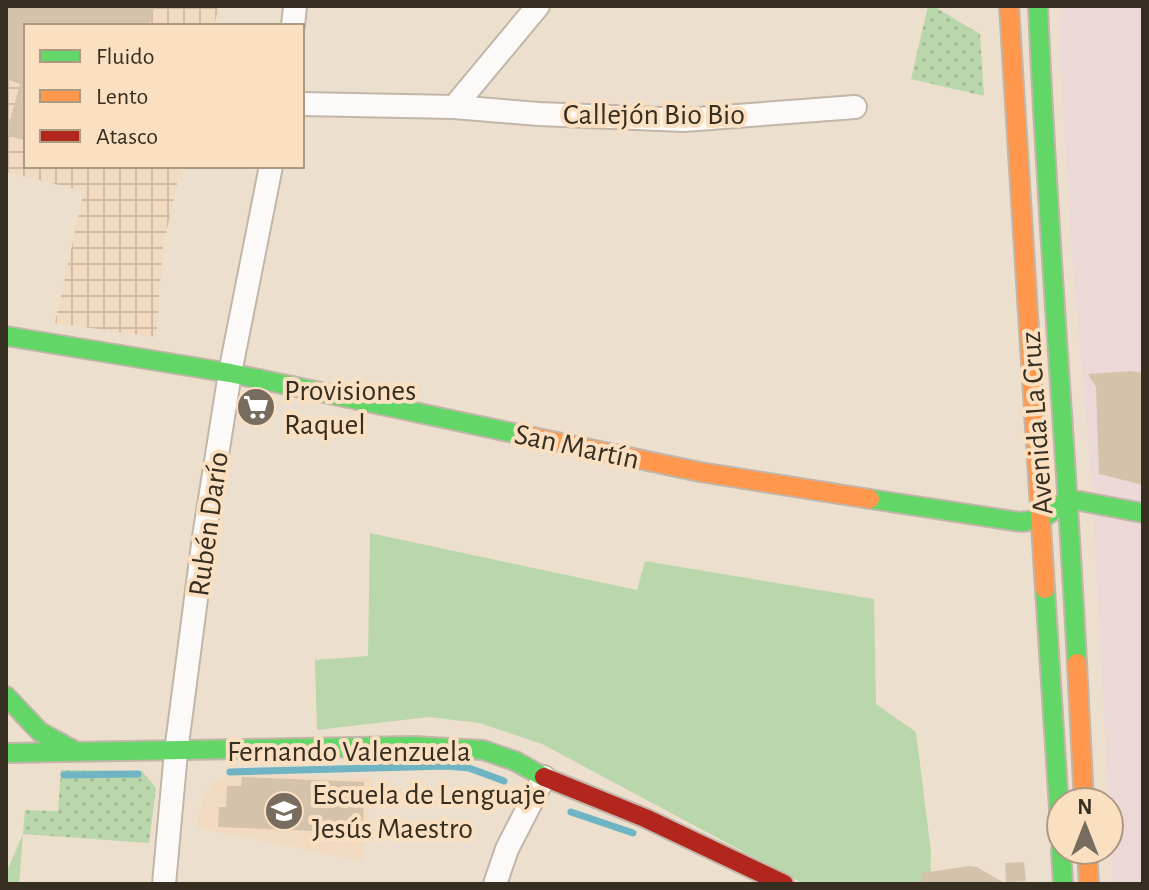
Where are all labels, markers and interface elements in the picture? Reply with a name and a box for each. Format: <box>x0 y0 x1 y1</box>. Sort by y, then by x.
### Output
legend <box>24 24 304 168</box>
text: Fluido <box>96 45 155 69</box>
text: Lento <box>96 85 148 109</box>
street label: Callejón Bio Bio <box>563 100 745 130</box>
text: Atasco <box>96 125 158 149</box>
street label: Avenida La Cruz <box>1016 330 1058 516</box>
place label: Provisiones Raquel <box>284 376 416 440</box>
supermarket icon: Provisiones Raquel <box>235 386 277 428</box>
street label: San Martín <box>512 419 642 475</box>
street label: Rubén Darío <box>184 450 234 598</box>
street label: Fernando Valenzuela <box>227 737 471 767</box>
place label: Escuela de Lenguaje Jesús Maestro <box>312 780 546 844</box>
north arrow <box>1045 786 1125 866</box>
school or university icon: Escuela de Lenguaje Jesús Maestro <box>263 790 305 832</box>
text: N <box>1077 796 1093 818</box>

